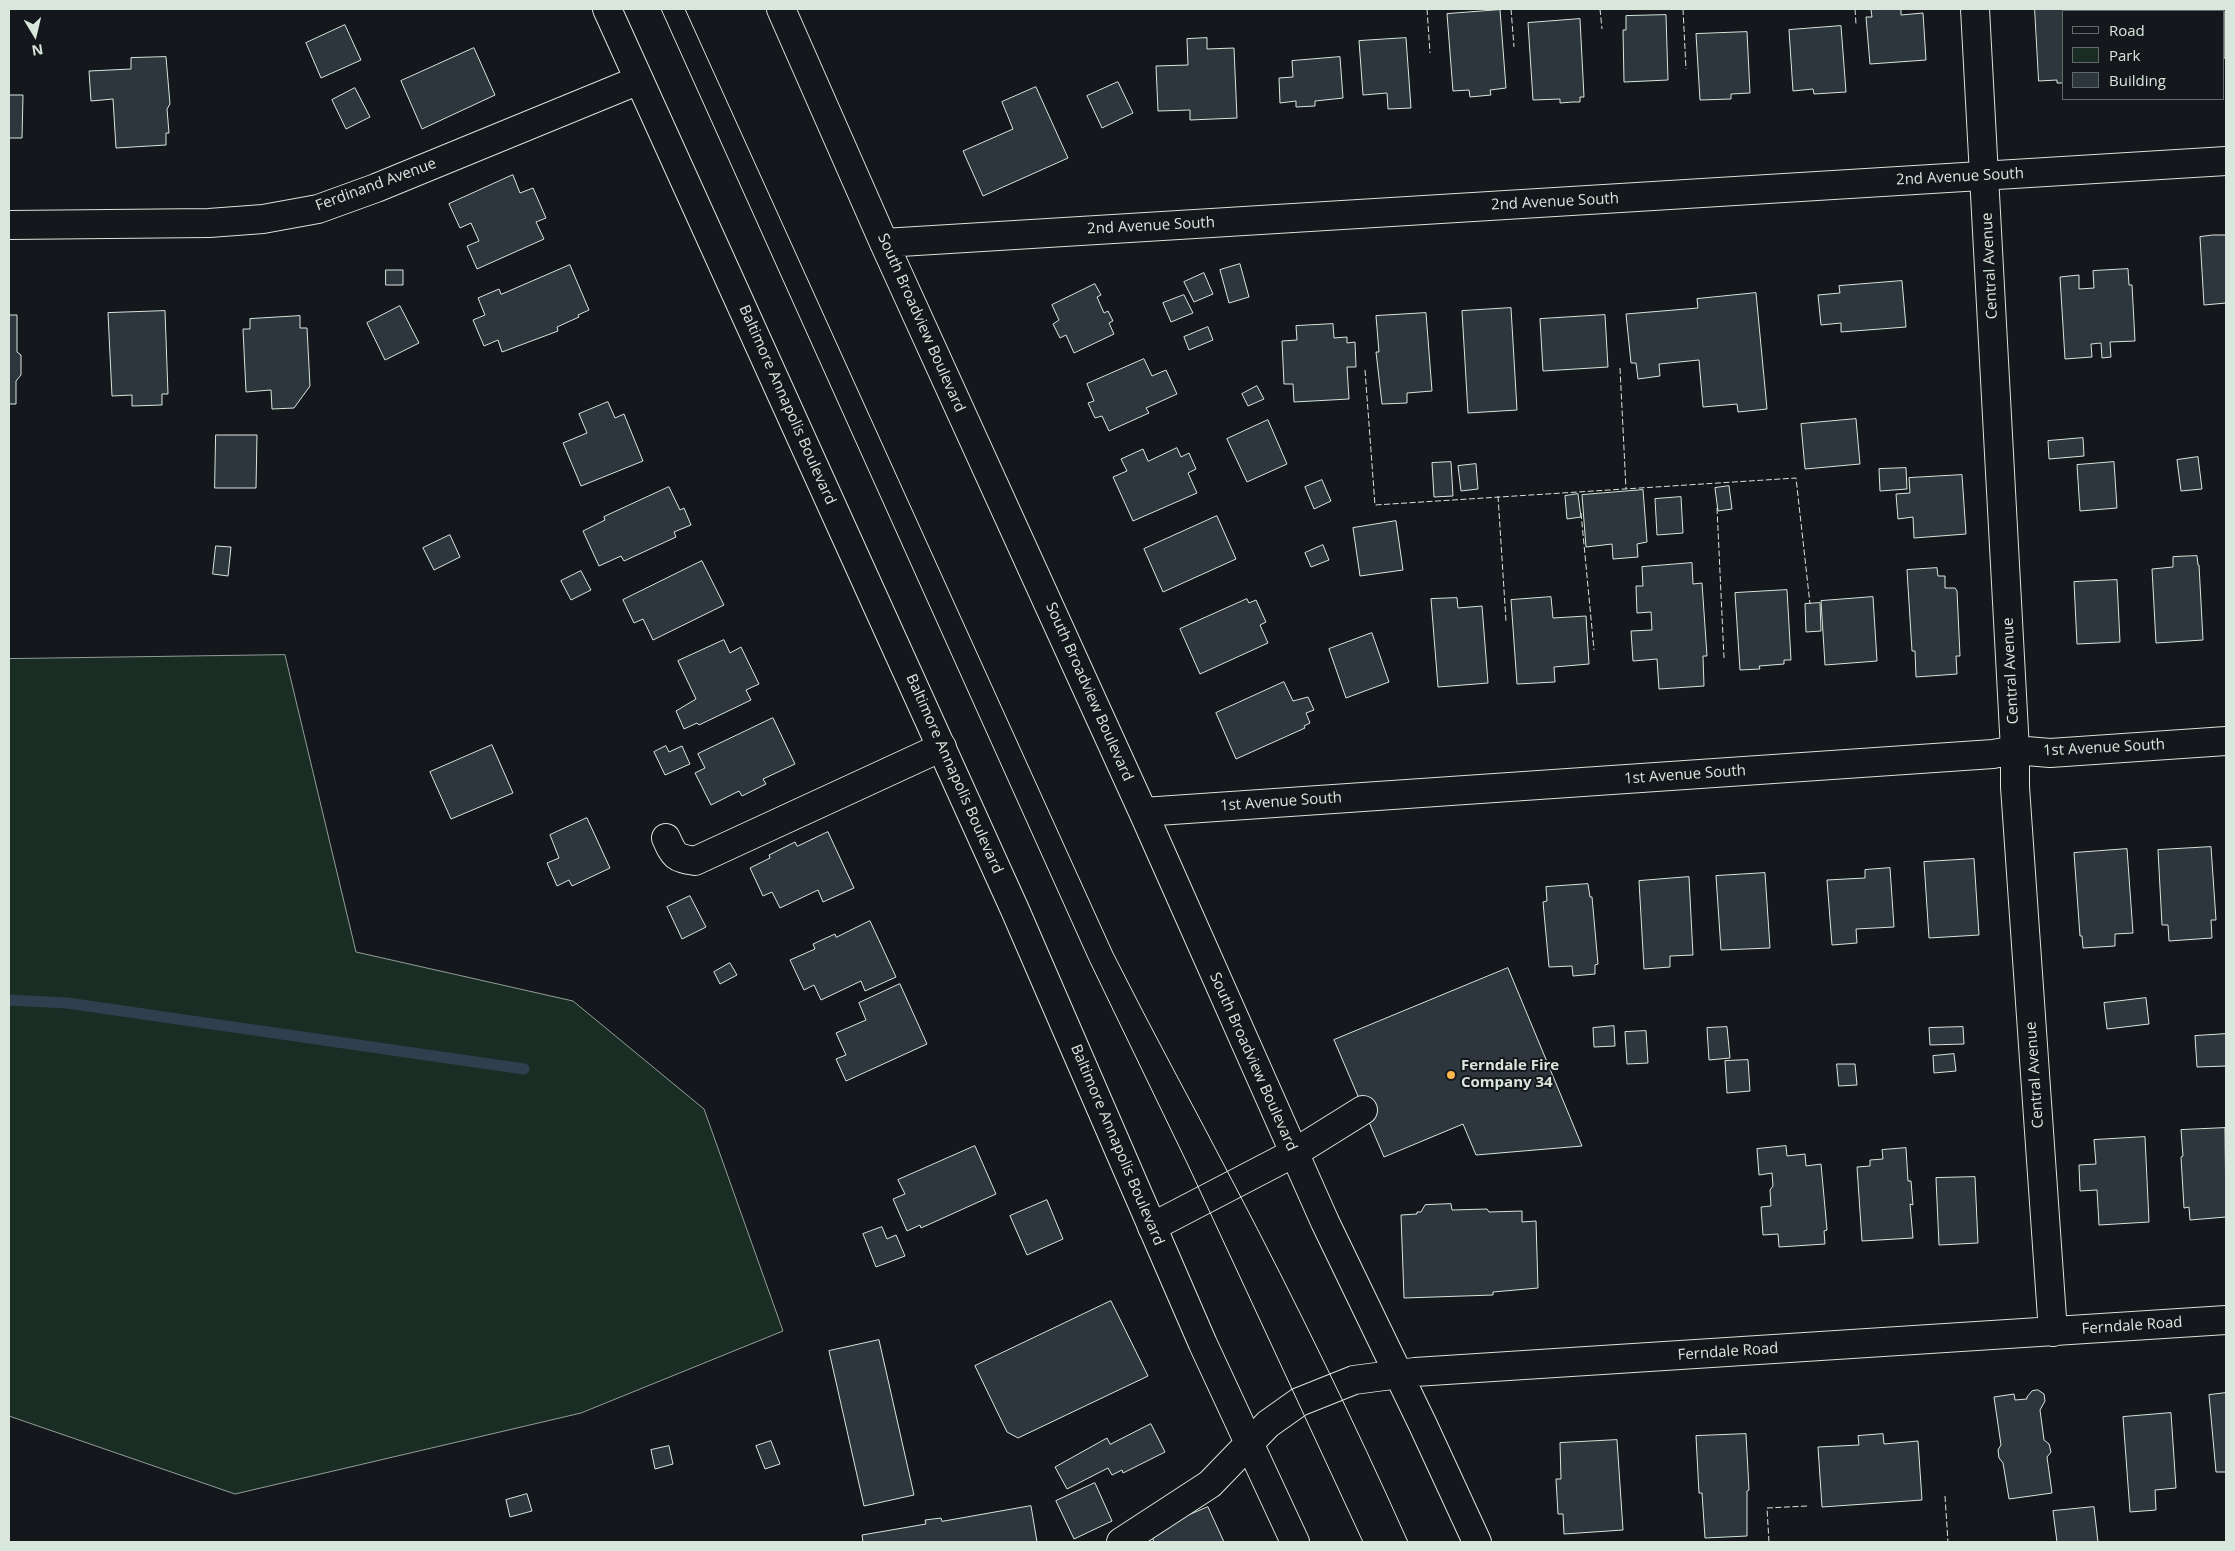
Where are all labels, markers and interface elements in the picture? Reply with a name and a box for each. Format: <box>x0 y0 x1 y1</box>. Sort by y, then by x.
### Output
north arrow <box>10 10 60 60</box>
legend <box>2062 10 2225 100</box>
text: Road <box>2109 20 2145 40</box>
text: N <box>30 40 45 61</box>
text: Park <box>2109 45 2140 65</box>
text: Building <box>2109 70 2166 90</box>
street label: Ferdinand Avenue <box>313 155 439 215</box>
street label: 2nd Avenue South <box>1896 165 2024 189</box>
street label: 2nd Avenue South <box>1491 190 1619 214</box>
street label: Central Avenue <box>1978 212 2002 320</box>
street label: 2nd Avenue South <box>1087 214 1215 238</box>
street label: South Broadview Boulevard <box>873 231 969 415</box>
street label: Baltimore Annapolis Boulevard <box>735 302 839 508</box>
street label: South Broadview Boulevard <box>1041 600 1137 784</box>
street label: Central Avenue <box>1999 617 2023 725</box>
street label: Baltimore Annapolis Boulevard <box>902 671 1006 877</box>
street label: 1st Avenue South <box>2043 736 2165 760</box>
street label: 1st Avenue South <box>1623 762 1747 788</box>
street label: 1st Avenue South <box>1219 789 1343 815</box>
street label: South Broadview Boulevard <box>1205 970 1301 1154</box>
street label: Central Avenue <box>2022 1021 2048 1129</box>
street label: Baltimore Annapolis Boulevard <box>1066 1042 1168 1248</box>
place label: Ferndale Fire Company 34 <box>1461 1057 1559 1092</box>
marker: Ferndale Fire Company 34 <box>1445 1069 1457 1081</box>
street label: Ferndale Road <box>2081 1314 2183 1338</box>
street label: Ferndale Road <box>1677 1340 1779 1364</box>

